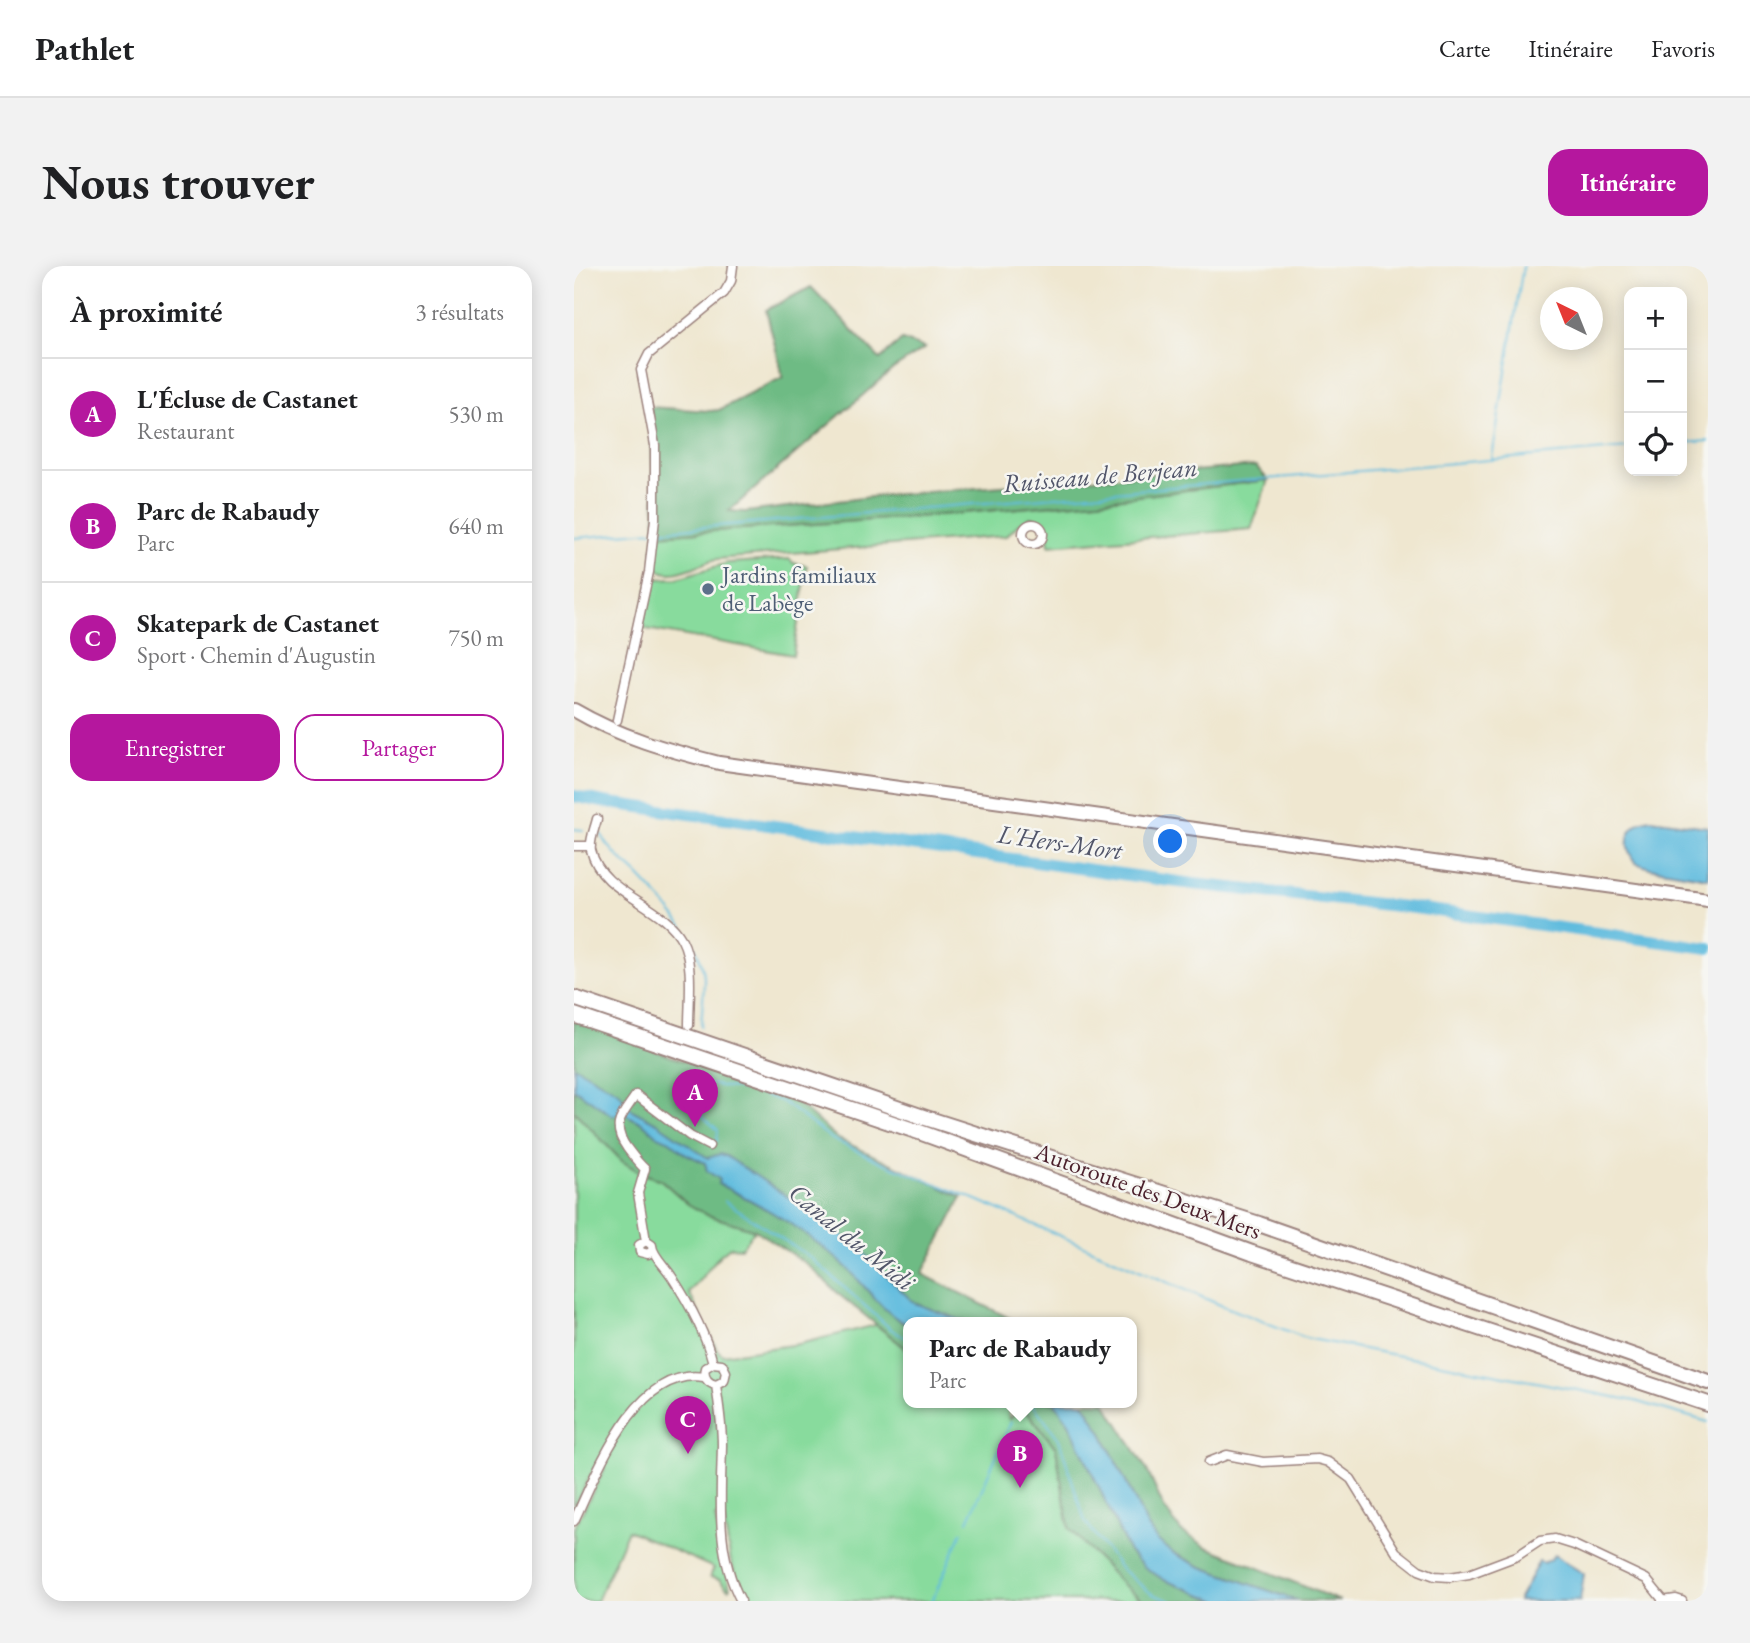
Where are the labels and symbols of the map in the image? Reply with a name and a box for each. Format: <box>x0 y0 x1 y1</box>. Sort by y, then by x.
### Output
north arrow <box>1540 287 1603 350</box>
water label: Ruisseau de Berjean <box>1001 450 1199 500</box>
place label: Jardins familiaux de Labège <box>720 559 877 618</box>
marker: Jardins familiaux de Labège <box>700 581 716 597</box>
water label: L'Hers-Mort <box>994 816 1126 868</box>
your location <box>1153 824 1187 858</box>
pin: A <box>672 1069 718 1127</box>
street label: Autoroute des Deux Mers <box>1030 1135 1266 1246</box>
water label: Canal du Midi <box>782 1176 923 1299</box>
pin: C <box>665 1396 711 1454</box>
pin: B <box>997 1430 1043 1488</box>

